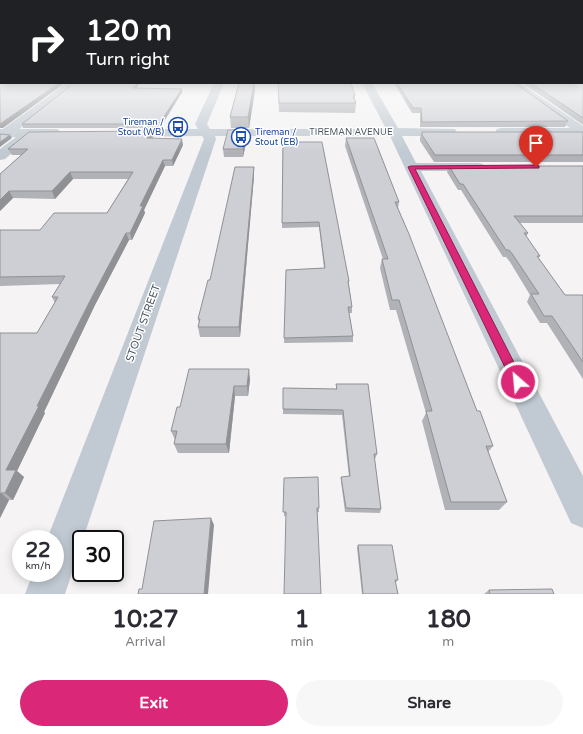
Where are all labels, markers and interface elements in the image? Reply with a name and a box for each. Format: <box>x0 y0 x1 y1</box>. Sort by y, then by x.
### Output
text: 120 m <box>86 14 172 48</box>
icon: right <box>20 16 72 68</box>
text: Turn right <box>86 48 170 70</box>
bus stop icon: Tireman / Stout (WB) <box>167 116 189 138</box>
place label: Tireman / Stout (WB) <box>118 117 164 138</box>
bus stop icon: Tireman / Stout (EB) <box>230 126 252 148</box>
pin <box>519 126 553 167</box>
place label: Tireman / Stout (EB) <box>255 127 298 148</box>
street label: TIREMAN AVENUE <box>309 127 393 138</box>
icon: arrive <box>525 132 547 154</box>
street label: STOUT STREET <box>123 282 163 363</box>
position arrow <box>497 361 539 403</box>
speed limit sign: 30 <box>72 530 124 582</box>
text: 22 <box>25 539 51 563</box>
text: km/h <box>25 560 51 572</box>
text: 10:27 <box>112 605 179 634</box>
text: 1 <box>295 605 310 634</box>
text: 180 <box>426 605 471 634</box>
text: Arrival <box>125 634 165 650</box>
text: min <box>291 634 314 650</box>
text: m <box>442 634 454 650</box>
button: Exit <box>20 680 288 726</box>
button: Share <box>296 680 563 726</box>

